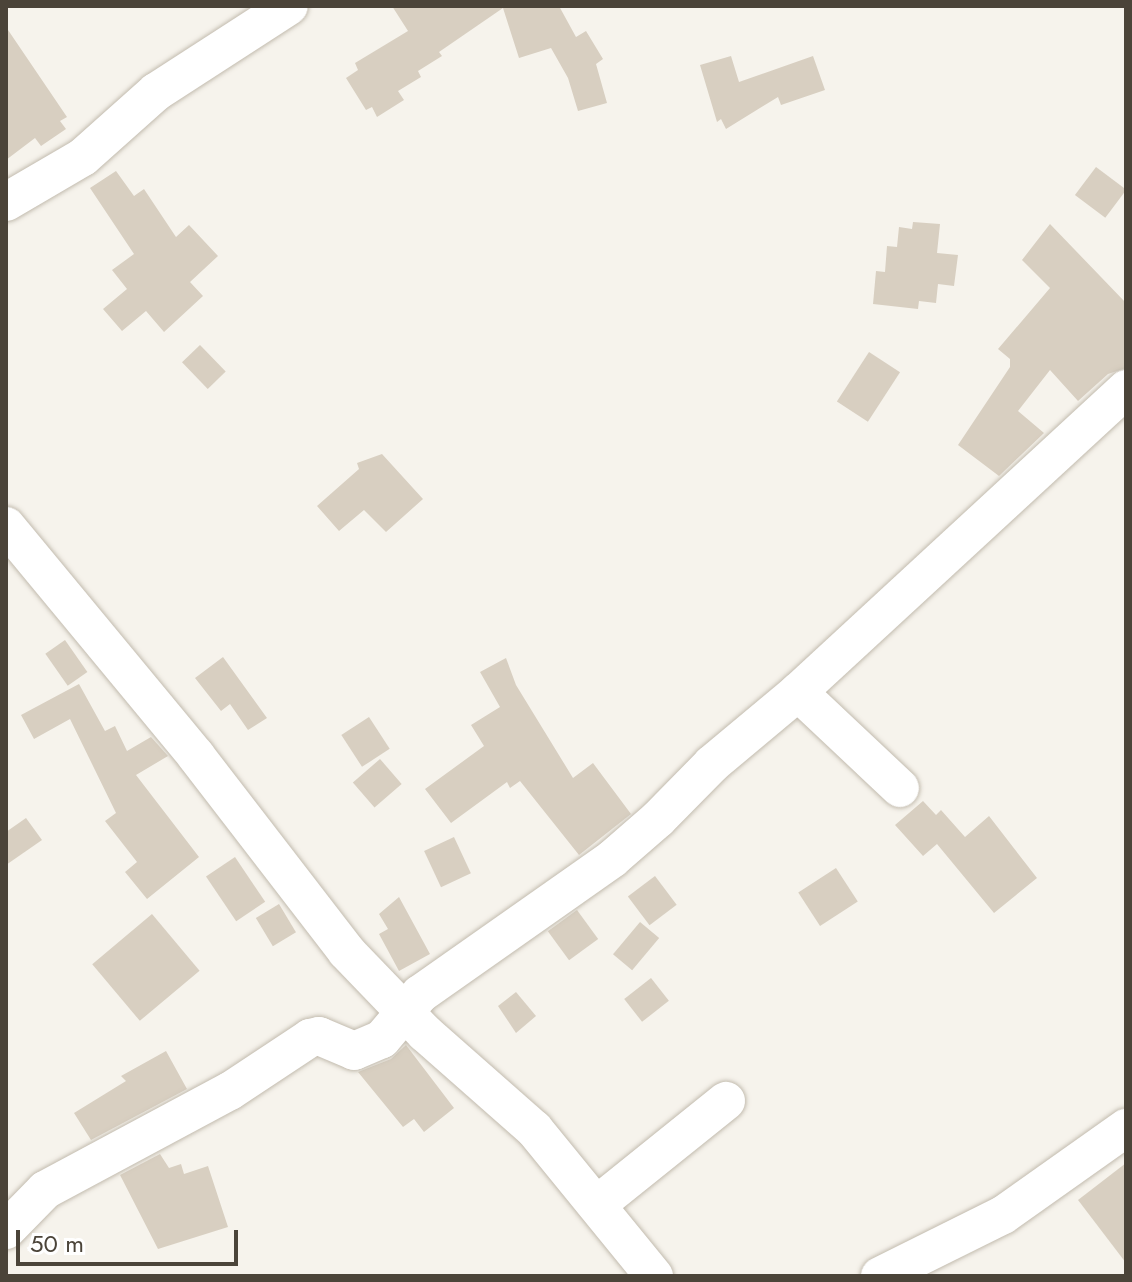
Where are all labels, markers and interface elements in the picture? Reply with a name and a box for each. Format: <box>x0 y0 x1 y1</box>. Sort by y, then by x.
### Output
scale bar <box>20 1214 242 1264</box>
text: 50 m <box>30 1226 84 1261</box>

